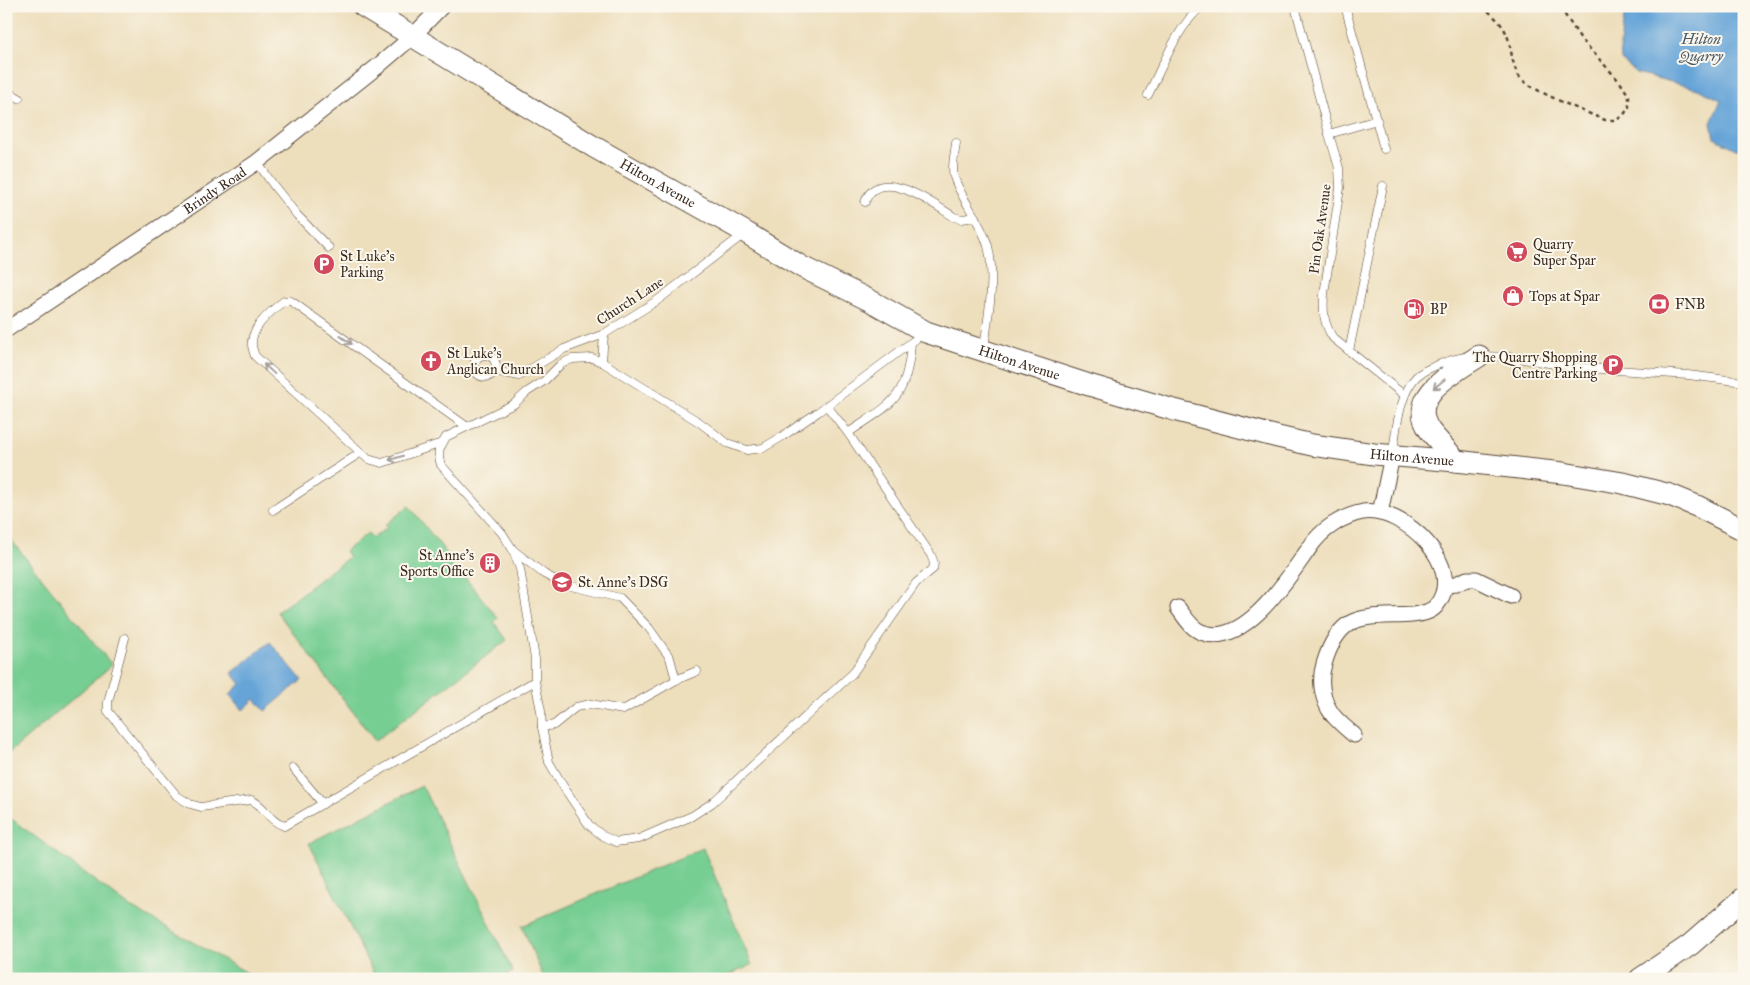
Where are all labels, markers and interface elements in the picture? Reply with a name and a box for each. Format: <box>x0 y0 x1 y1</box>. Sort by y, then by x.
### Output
water label: Hilton Quarry <box>1678 30 1724 65</box>
street label: Hilton Avenue <box>617 155 699 211</box>
street label: Brindy Road <box>180 163 249 218</box>
street label: Pin Oak Avenue <box>1305 183 1335 275</box>
place label: Quarry Super Spar <box>1533 236 1597 269</box>
supermarket icon: Quarry Super Spar <box>1505 240 1529 264</box>
place label: St Luke's Parking <box>340 248 395 281</box>
parking icon: St Luke's Parking <box>312 252 336 276</box>
street label: Church Lane <box>593 273 667 329</box>
shop icon: Tops at Spar <box>1501 284 1525 308</box>
place label: Tops at Spar <box>1529 288 1601 305</box>
bank icon: FNB <box>1647 292 1671 316</box>
place label: FNB <box>1675 296 1705 313</box>
fuel station icon: BP <box>1402 297 1426 321</box>
place label: BP <box>1430 301 1447 318</box>
one-way arrow <box>339 335 353 345</box>
street label: Hilton Avenue <box>977 341 1062 384</box>
place label: St Luke's Anglican Church <box>446 345 544 378</box>
church icon: St Luke's Anglican Church <box>419 349 443 373</box>
place label: The Quarry Shopping Centre Parking <box>1473 349 1597 382</box>
parking icon: The Quarry Shopping Centre Parking <box>1601 353 1625 377</box>
one-way arrow <box>263 363 276 375</box>
one-way arrow <box>1433 378 1446 389</box>
street label: Hilton Avenue <box>1369 445 1455 469</box>
one-way arrow <box>388 454 404 464</box>
place label: St Anne's Sports Office <box>400 547 474 580</box>
building icon: St Anne's Sports Office <box>478 551 502 575</box>
school or university icon: St. Anne's DSG <box>550 570 574 594</box>
place label: St. Anne's DSG <box>578 574 668 591</box>

